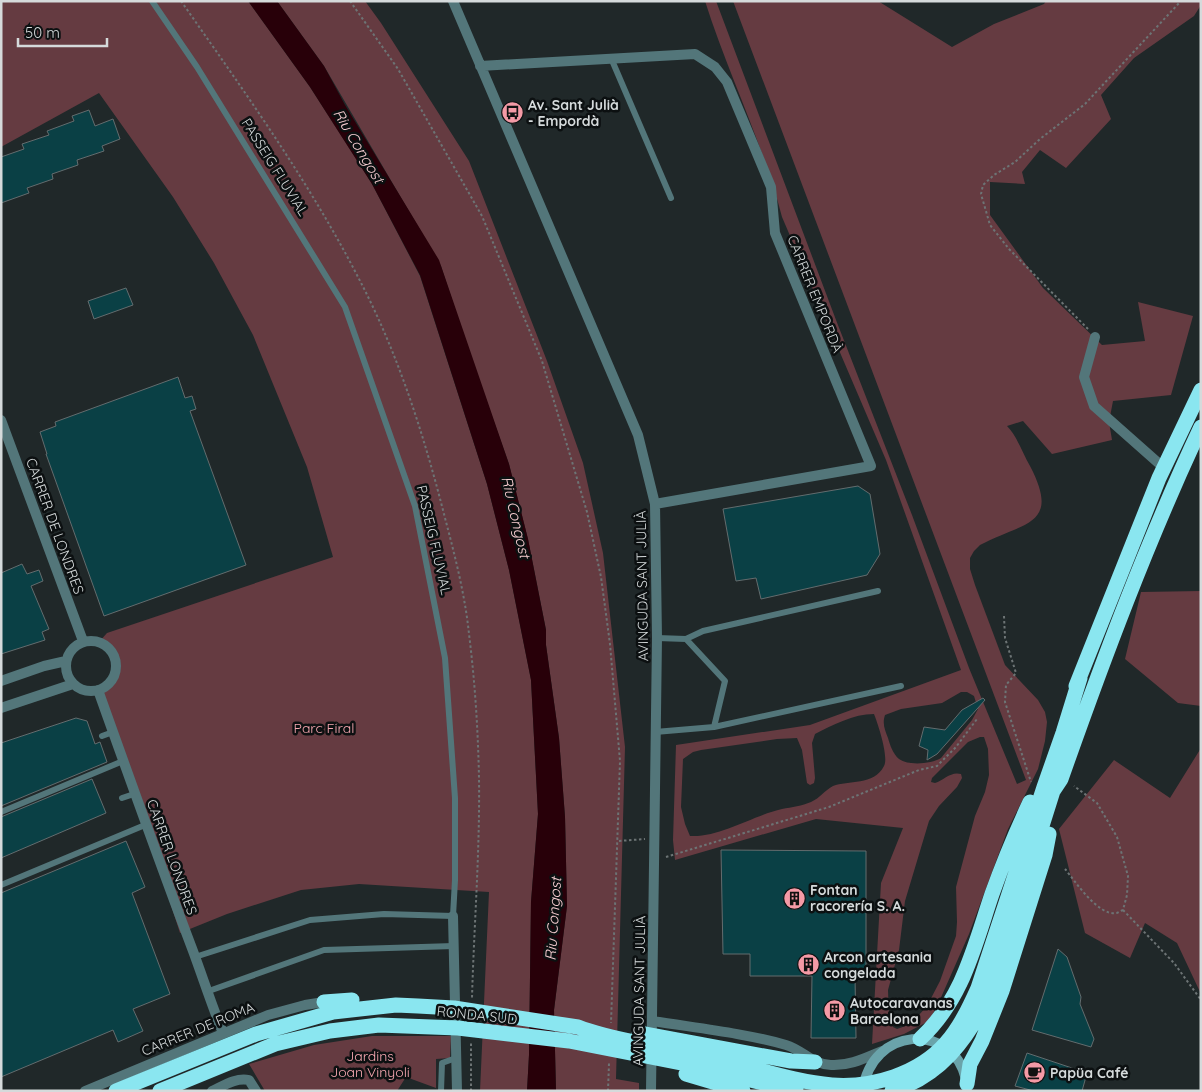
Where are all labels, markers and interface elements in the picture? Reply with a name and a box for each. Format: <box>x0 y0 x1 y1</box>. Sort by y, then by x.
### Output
scale bar <box>18 15 106 47</box>
text: 50 m <box>25 23 60 42</box>
place label: Av. Sant Julià - Empordà <box>528 96 619 130</box>
bus stop icon: Av. Sant Julià - Empordà <box>500 101 524 125</box>
water label: Riu Congost <box>329 105 390 188</box>
street label: PASSEIG FLUVIAL <box>238 115 313 220</box>
street label: CARRER EMPORDÀ <box>783 233 847 355</box>
street label: CARRER DE LONDRES <box>22 456 88 597</box>
water label: Riu Congost <box>497 474 535 562</box>
street label: PASSEIG FLUVIAL <box>413 483 455 597</box>
street label: AVINGUDA SANT JULIÀ <box>632 510 652 662</box>
park label: Parc Firal <box>294 719 354 737</box>
street label: CARRER LONDRES <box>143 797 201 917</box>
water label: Riu Congost <box>541 875 566 961</box>
place label: Fontan racorería S. A. <box>810 881 905 915</box>
building icon: Fontan racorería S. A. <box>782 886 806 910</box>
street label: AVINGUDA SANT JULIÀ <box>629 915 649 1067</box>
place label: Arcon artesania congelada <box>824 948 932 982</box>
building icon: Arcon artesania congelada <box>796 953 820 977</box>
place label: Autocaravanas Barcelona <box>850 994 953 1028</box>
street label: CARRER DE ROMA <box>139 998 257 1060</box>
building icon: Autocaravanas Barcelona <box>822 999 846 1023</box>
street label: RONDA SUD <box>436 1002 518 1028</box>
park label: Jardins Joan Vinyoli <box>330 1047 410 1081</box>
cafe icon: Papüa Café <box>1022 1061 1046 1085</box>
place label: Papüa Café <box>1050 1064 1128 1082</box>

